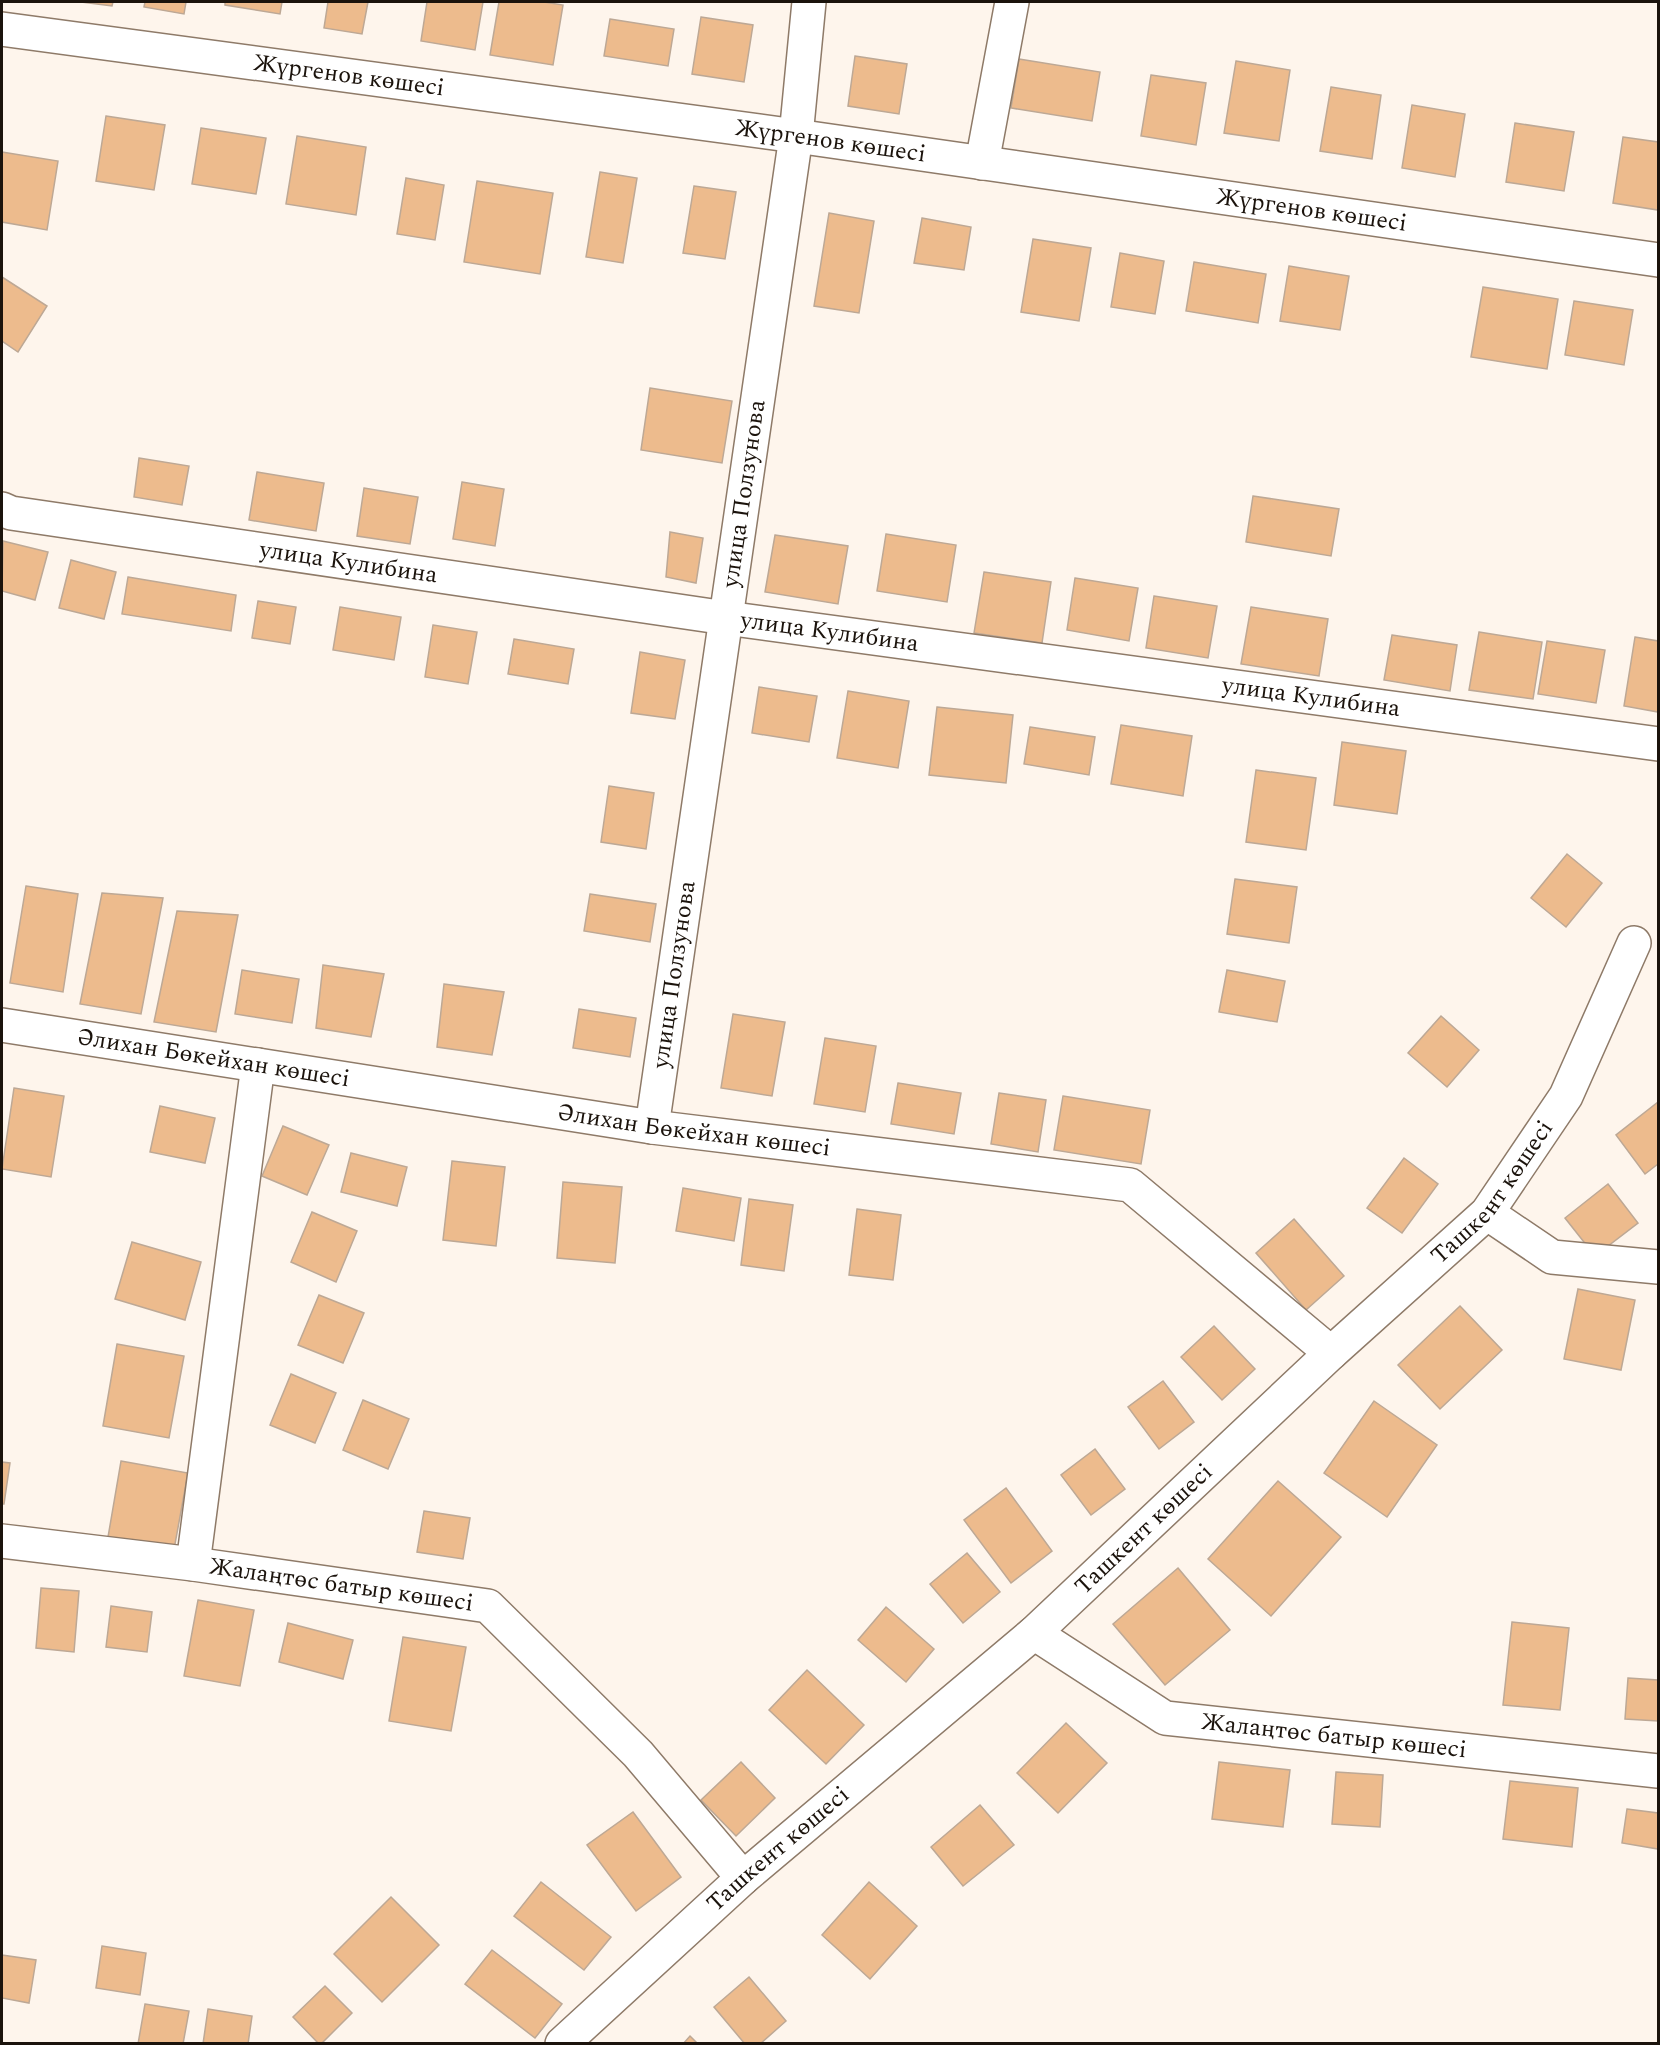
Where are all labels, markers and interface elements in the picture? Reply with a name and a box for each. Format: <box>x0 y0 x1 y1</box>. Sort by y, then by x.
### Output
street label: Жүргенов көшесі <box>251 45 447 106</box>
street label: Жүргенов көшесі <box>733 110 928 172</box>
street label: Жүргенов көшесі <box>1214 179 1409 242</box>
street label: улица Ползунова <box>712 397 775 591</box>
street label: улица Кулибина <box>256 532 440 593</box>
street label: улица Кулибина <box>737 602 921 662</box>
street label: улица Кулибина <box>1219 667 1403 727</box>
street label: улица Ползунова <box>643 878 706 1072</box>
street label: Әлихан Бөкейхан көшесі <box>75 1019 352 1097</box>
street label: Әлихан Бөкейхан көшесі <box>555 1094 833 1167</box>
street label: Ташкент көшесі <box>1423 1113 1563 1273</box>
street label: Ташкент көшесі <box>1067 1455 1221 1604</box>
street label: Жалаңтөс батыр көшесі <box>207 1548 476 1622</box>
street label: Жалаңтөс батыр көшесі <box>1199 1704 1468 1768</box>
street label: Ташкент көшесі <box>698 1777 858 1921</box>

